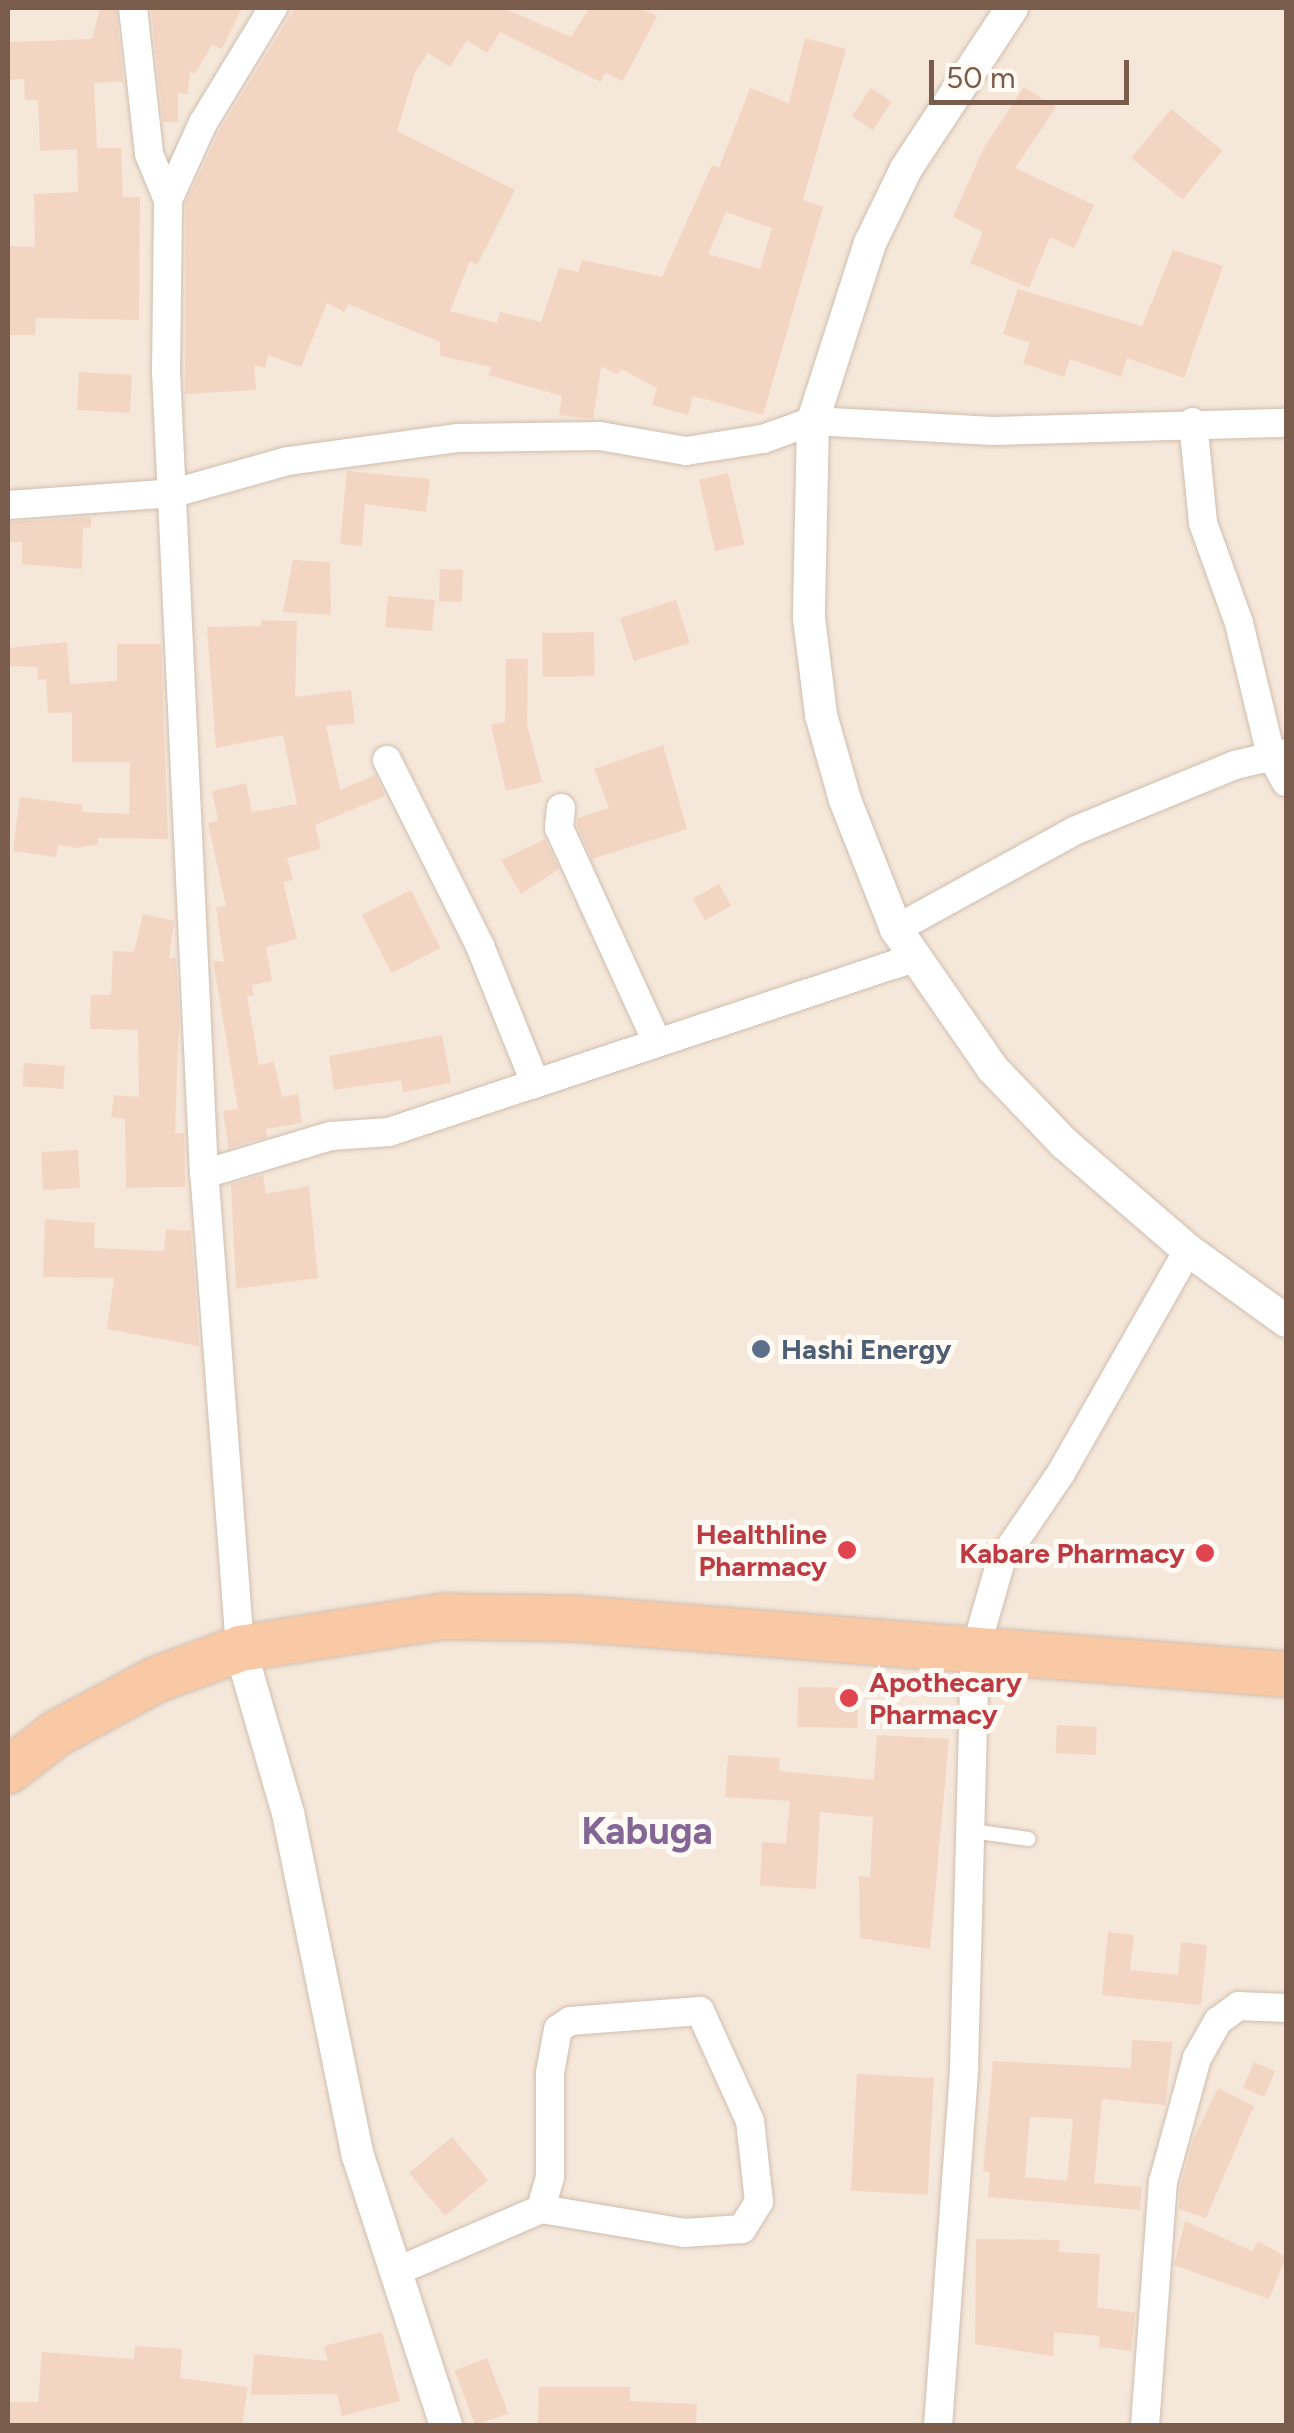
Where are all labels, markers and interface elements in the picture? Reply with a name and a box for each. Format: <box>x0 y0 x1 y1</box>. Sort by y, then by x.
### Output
scale bar <box>934 40 1134 102</box>
text: 50 m <box>946 59 1015 96</box>
place label: Hashi Energy <box>781 1332 951 1366</box>
marker: Hashi Energy <box>750 1338 772 1360</box>
place label: Healthline Pharmacy <box>696 1517 827 1583</box>
place label: Kabare Pharmacy <box>959 1536 1185 1570</box>
marker: Healthline Pharmacy <box>836 1539 858 1561</box>
marker: Kabare Pharmacy <box>1194 1542 1216 1564</box>
place label: Apothecary Pharmacy <box>869 1665 1022 1731</box>
marker: Apothecary Pharmacy <box>838 1687 860 1709</box>
district label: Kabuga <box>581 1809 713 1855</box>

